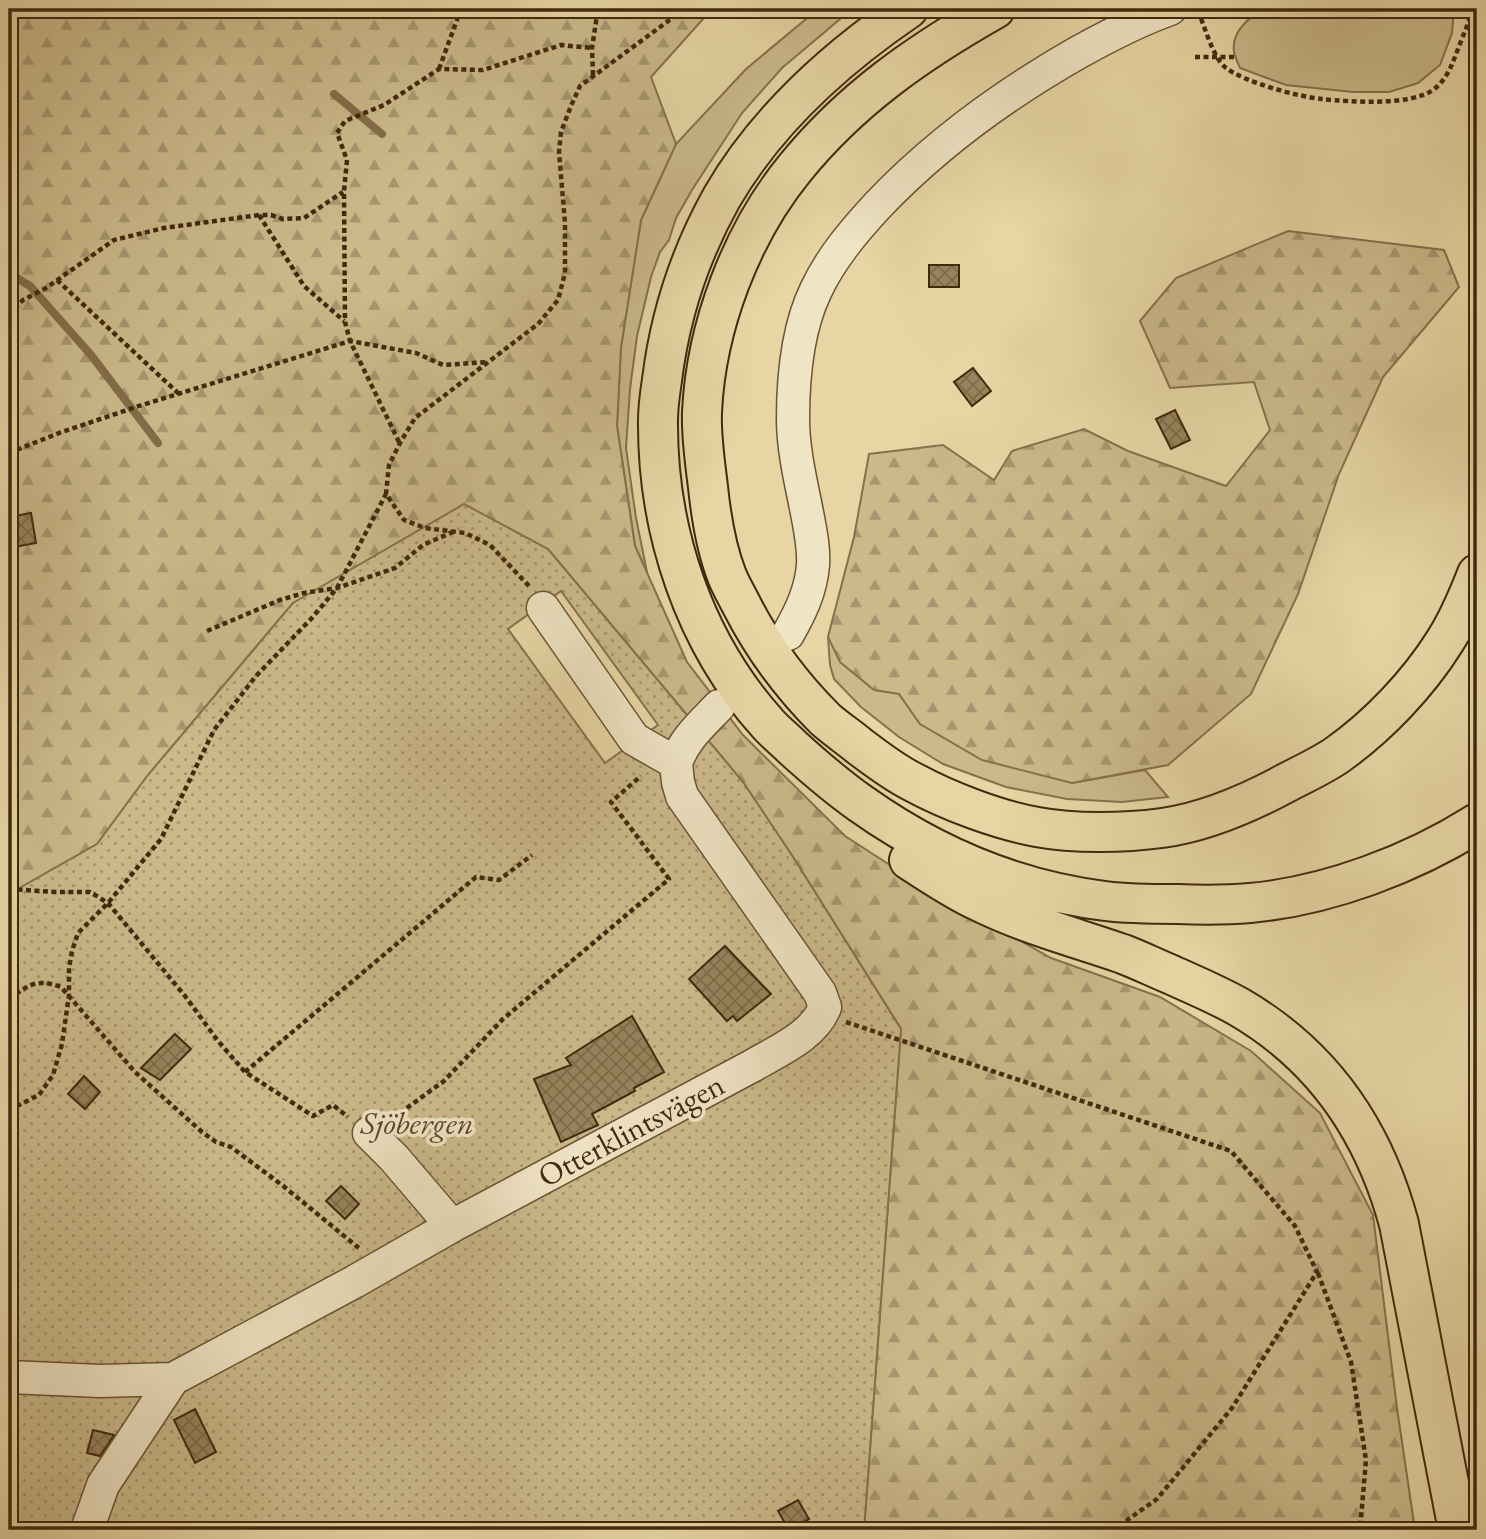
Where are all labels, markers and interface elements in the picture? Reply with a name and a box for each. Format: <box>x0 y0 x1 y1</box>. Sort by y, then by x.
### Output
street label: Otterklintsvägen <box>531 1063 731 1197</box>
park label: Sjöbergen <box>359 1102 474 1144</box>

